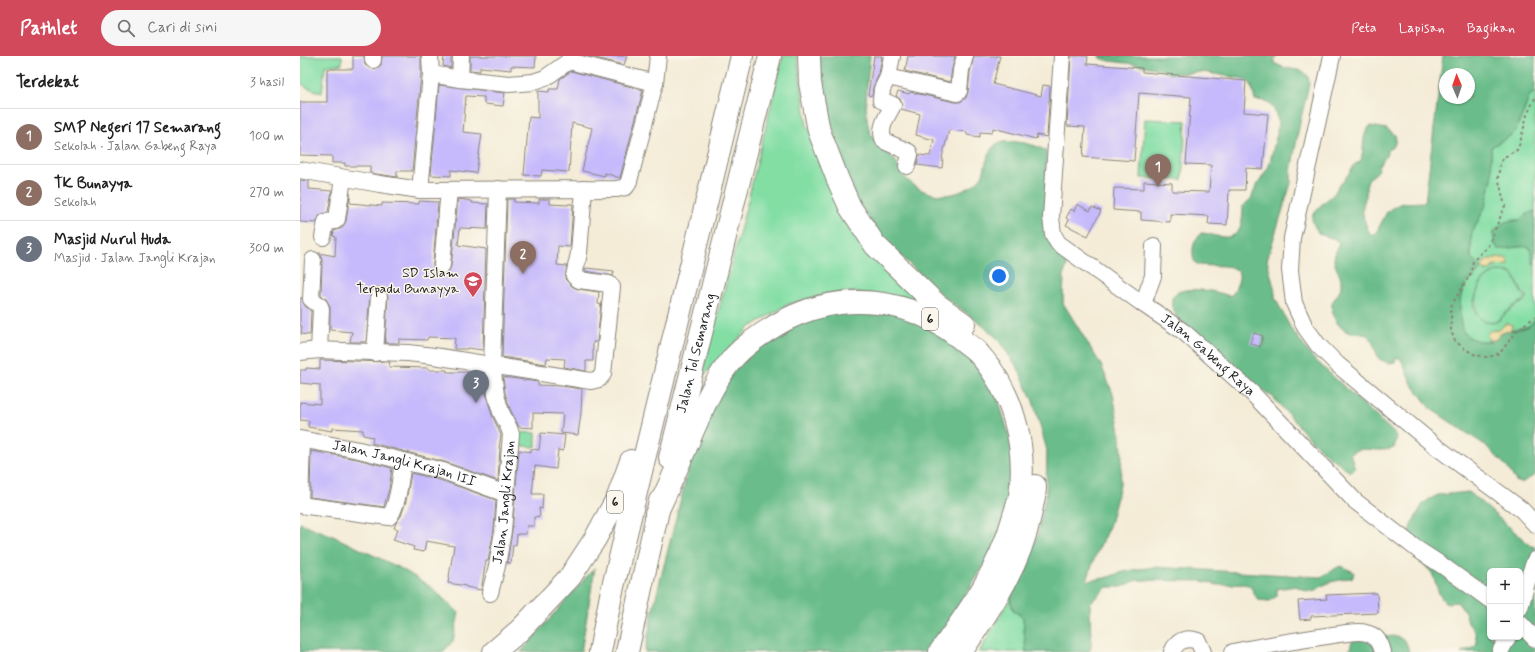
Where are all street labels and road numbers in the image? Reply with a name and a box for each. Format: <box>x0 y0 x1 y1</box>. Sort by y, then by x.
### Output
street label: Jalan Tol Semarang <box>672 291 720 415</box>
road number: 6 <box>922 308 938 330</box>
street label: Jalan Gabeng Raya <box>1157 310 1259 400</box>
street label: Jalan Jangli Krajan III <box>331 436 478 491</box>
street label: Jalan Jangli Krajan <box>488 440 519 565</box>
road number: 6 <box>607 491 623 513</box>

